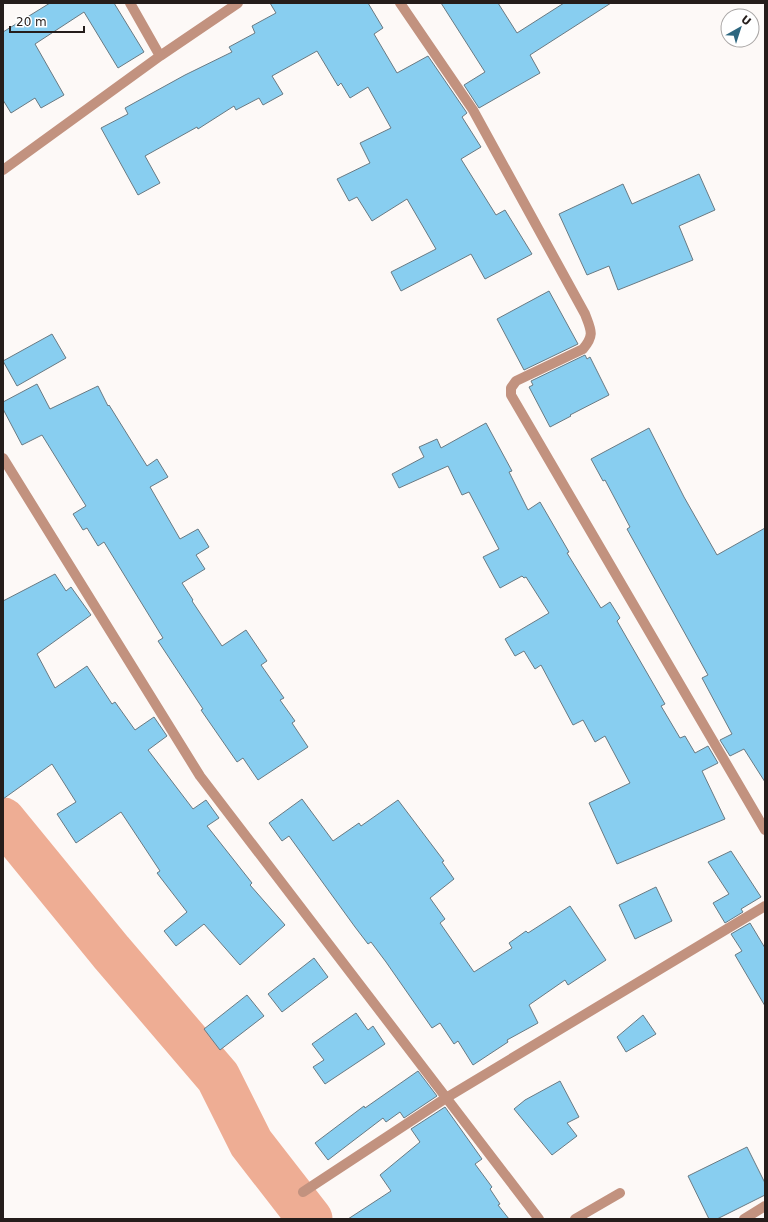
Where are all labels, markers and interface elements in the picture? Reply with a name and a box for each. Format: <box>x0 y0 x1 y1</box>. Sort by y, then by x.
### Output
scale bar <box>10 8 84 34</box>
north arrow <box>720 8 760 48</box>
text: U <box>738 13 754 28</box>
text: 20 m <box>16 15 47 29</box>

